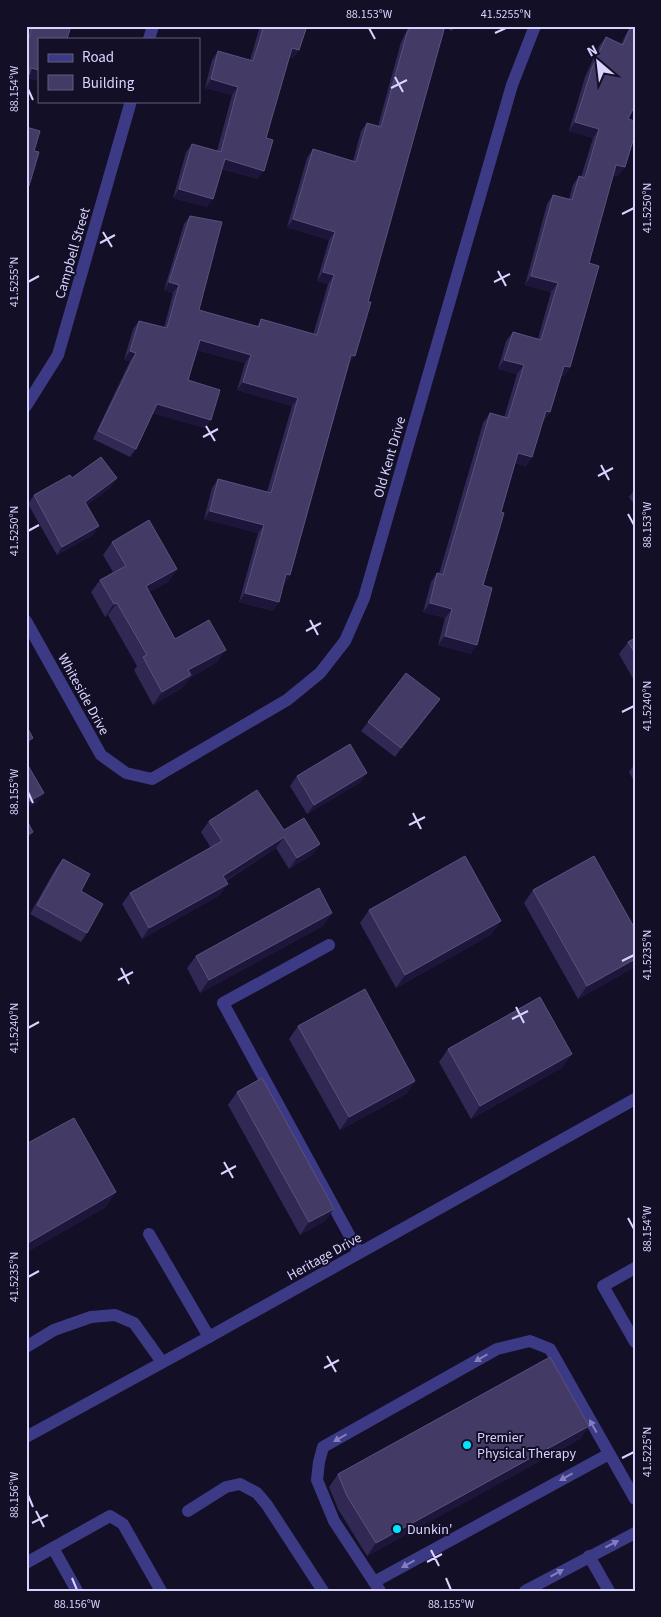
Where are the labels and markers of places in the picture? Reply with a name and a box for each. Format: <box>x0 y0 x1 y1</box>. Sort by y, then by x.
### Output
place label: Premier Physical Therapy <box>477 1428 576 1464</box>
marker: Premier Physical Therapy <box>461 1439 473 1451</box>
place label: Dunkin' <box>407 1520 452 1540</box>
marker: Dunkin' <box>391 1523 403 1535</box>

